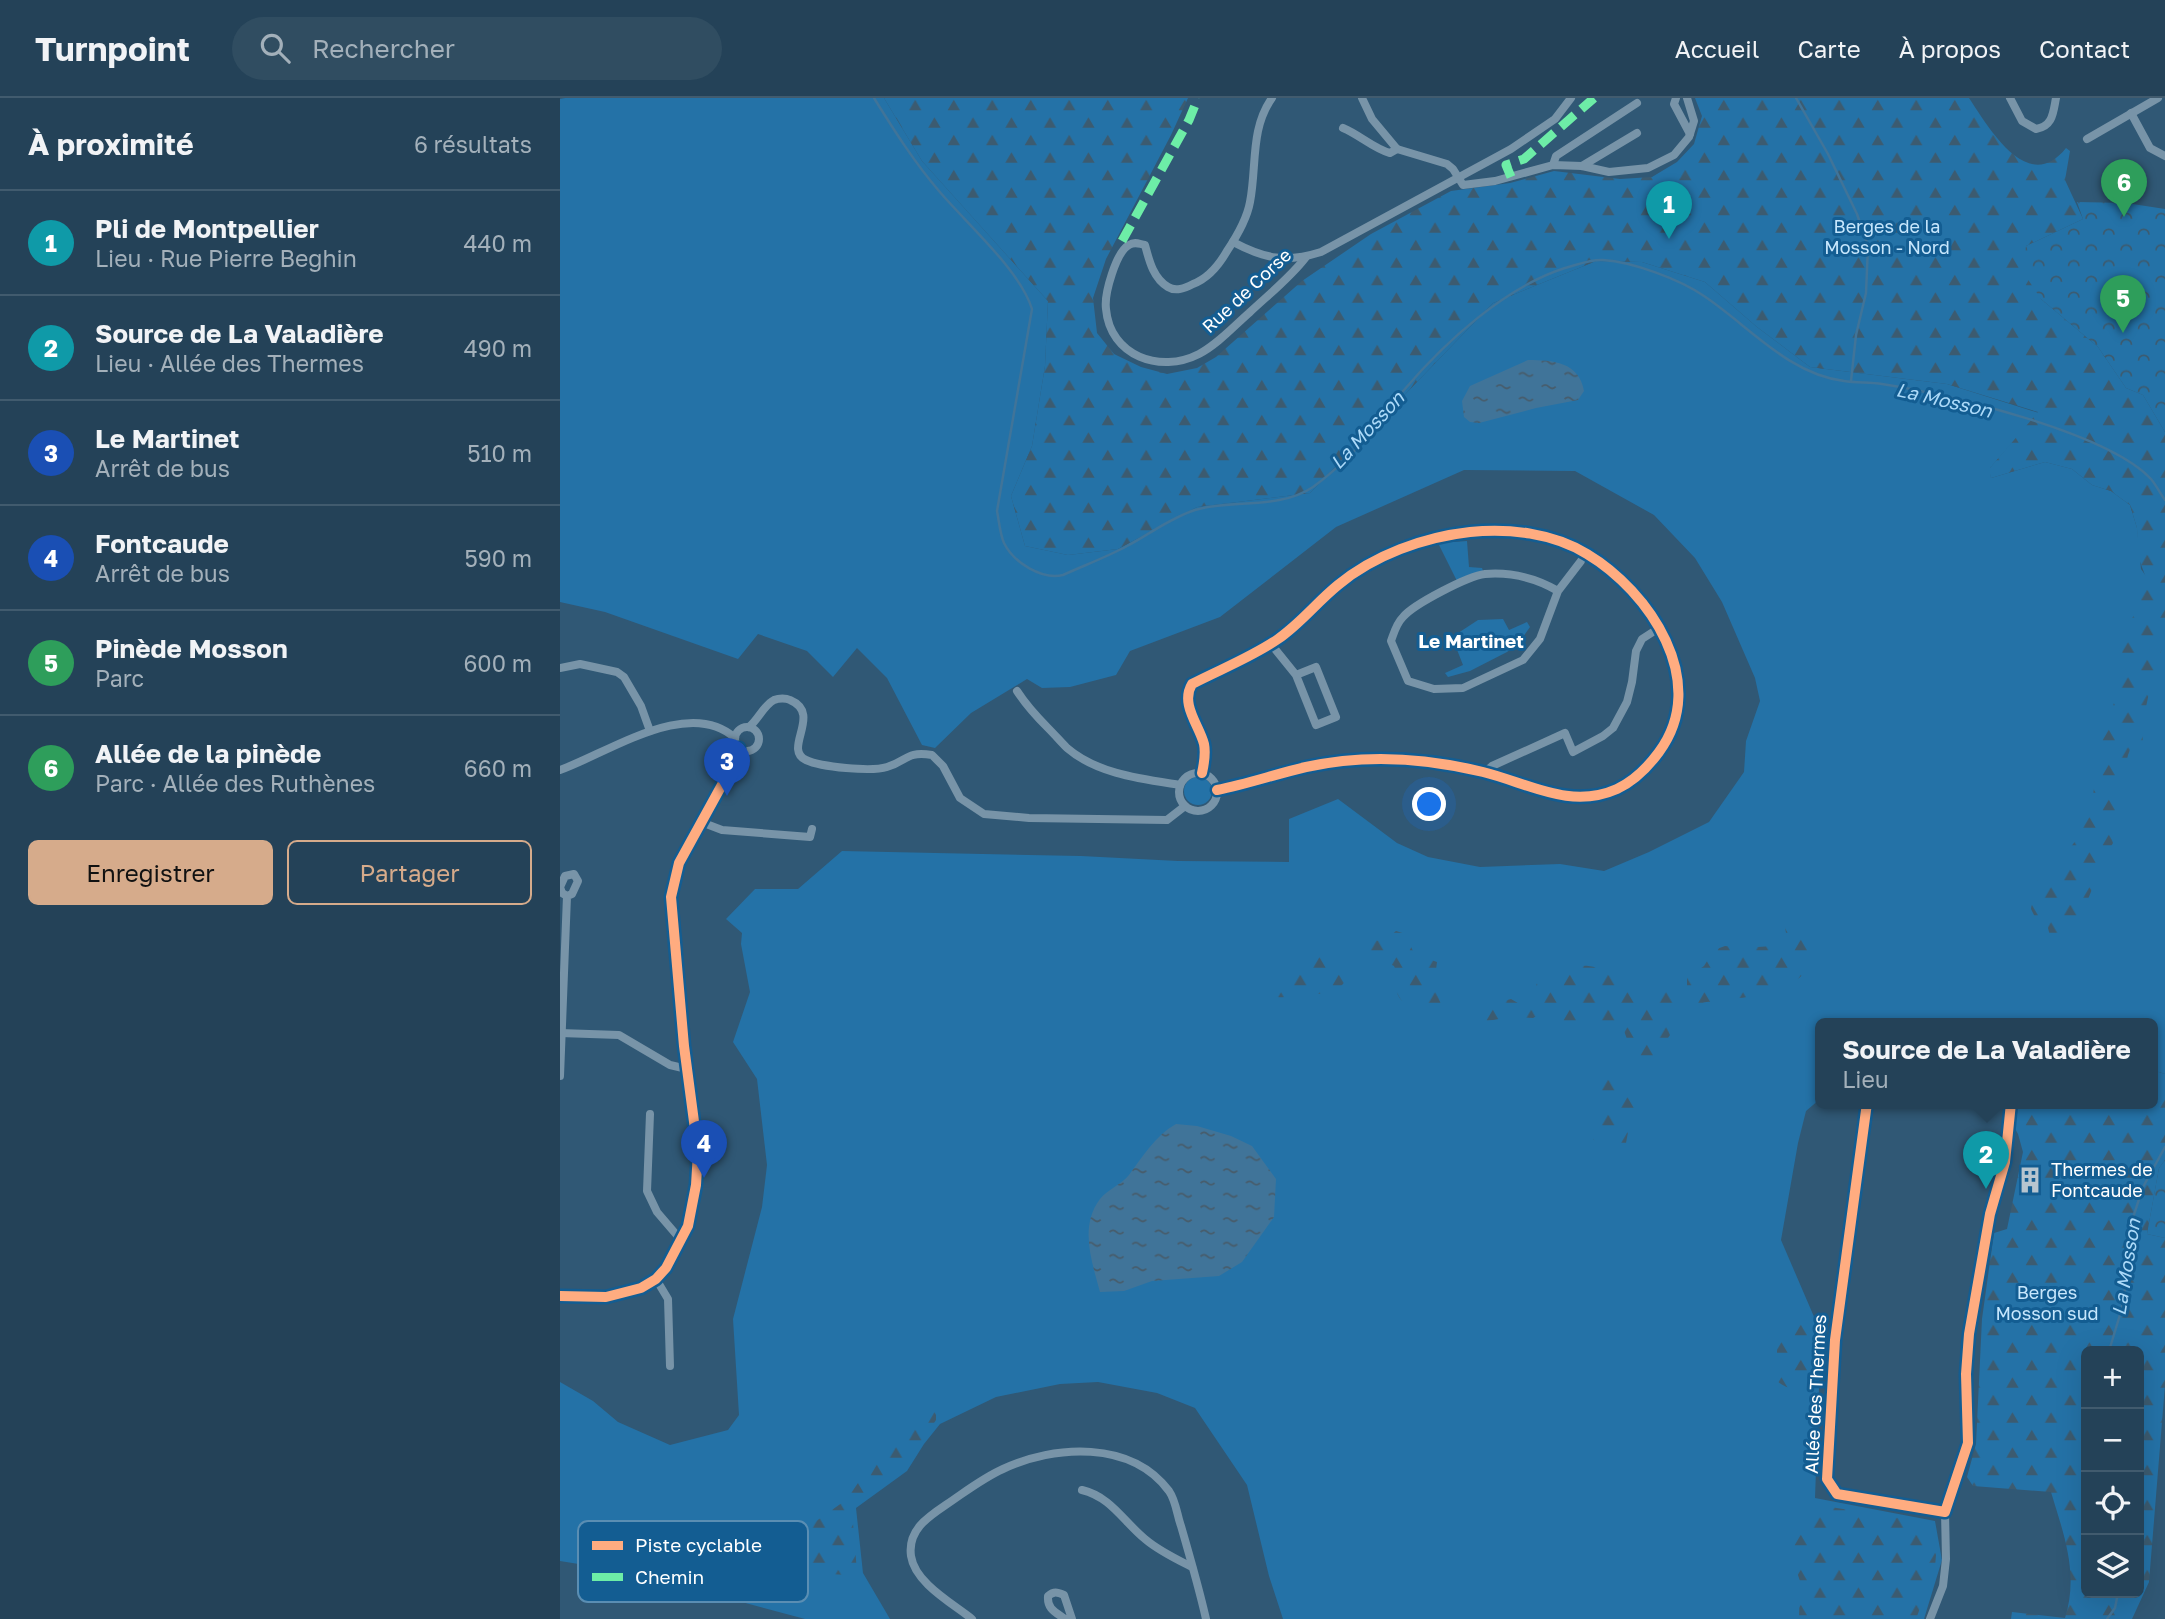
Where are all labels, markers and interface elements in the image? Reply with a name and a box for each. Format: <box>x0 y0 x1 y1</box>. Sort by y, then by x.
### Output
search box <box>232 17 722 80</box>
text: Turnpoint <box>35 29 190 68</box>
icon: search <box>256 29 294 67</box>
text: Rechercher <box>312 33 455 64</box>
text: Accueil <box>1675 34 1759 63</box>
text: Carte <box>1797 34 1861 63</box>
text: À propos <box>1899 34 2001 63</box>
text: Contact <box>2039 34 2130 63</box>
text: À proximité <box>28 126 194 162</box>
text: 6 résultats <box>414 130 532 158</box>
pin: 6 <box>2101 159 2147 217</box>
pin: 1 <box>1646 181 1692 239</box>
text: Pli de Montpellier <box>95 213 319 244</box>
park label: Berges de la Mosson - Nord <box>1824 215 1950 258</box>
text: 1 <box>45 229 57 257</box>
text: 440 m <box>464 229 532 257</box>
street label: Rue de Corse <box>1197 243 1295 337</box>
text: Lieu · Rue Pierre Beghin <box>95 244 357 272</box>
pin: 5 <box>2100 275 2146 333</box>
text: Source de La Valadière <box>95 318 384 349</box>
text: 2 <box>44 334 58 362</box>
text: 490 m <box>464 334 532 362</box>
text: Lieu · Allée des Thermes <box>95 349 364 377</box>
water label: La Mosson <box>1894 377 1995 422</box>
water label: La Mosson <box>1325 385 1409 473</box>
text: Le Martinet <box>95 423 239 454</box>
text: 3 <box>44 439 58 467</box>
text: 510 m <box>467 439 532 467</box>
text: Arrêt de bus <box>95 454 230 482</box>
text: Fontcaude <box>95 528 229 559</box>
text: 4 <box>44 544 58 572</box>
text: 590 m <box>464 544 532 572</box>
text: Arrêt de bus <box>95 559 230 587</box>
district label: Le Martinet <box>1418 629 1524 652</box>
text: Pinède Mosson <box>95 633 288 664</box>
text: 5 <box>44 649 58 677</box>
text: 600 m <box>463 649 532 677</box>
text: Parc <box>95 664 144 692</box>
text: Allée de la pinède <box>95 738 321 769</box>
pin: 3 <box>704 738 750 796</box>
text: 6 <box>44 754 58 782</box>
text: 660 m <box>464 754 532 782</box>
text: Parc · Allée des Ruthènes <box>95 769 375 797</box>
your location <box>1412 787 1446 821</box>
button: Enregistrer <box>28 840 273 905</box>
button: Partager <box>287 840 532 905</box>
popup <box>1815 1018 2158 1109</box>
text: Source de La Valadière <box>1842 1034 2131 1065</box>
text: Lieu <box>1842 1065 1889 1093</box>
pin: 4 <box>681 1120 727 1178</box>
pin: 2 <box>1963 1131 2009 1189</box>
place label: Thermes de Fontcaude <box>2051 1158 2153 1201</box>
building icon: Thermes de Fontcaude <box>2015 1165 2045 1195</box>
water label: La Mosson <box>2107 1216 2145 1317</box>
park label: Berges Mosson sud <box>1995 1281 2099 1324</box>
street label: Allée des Thermes <box>1800 1314 1830 1474</box>
map controls <box>2081 1346 2144 1598</box>
button: + <box>2081 1346 2144 1409</box>
button: − <box>2081 1409 2144 1472</box>
button: locate <box>2081 1472 2144 1535</box>
legend <box>578 1521 808 1602</box>
text: Piste cyclable <box>635 1533 762 1556</box>
button: layers <box>2081 1535 2144 1598</box>
text: Chemin <box>635 1565 704 1588</box>

